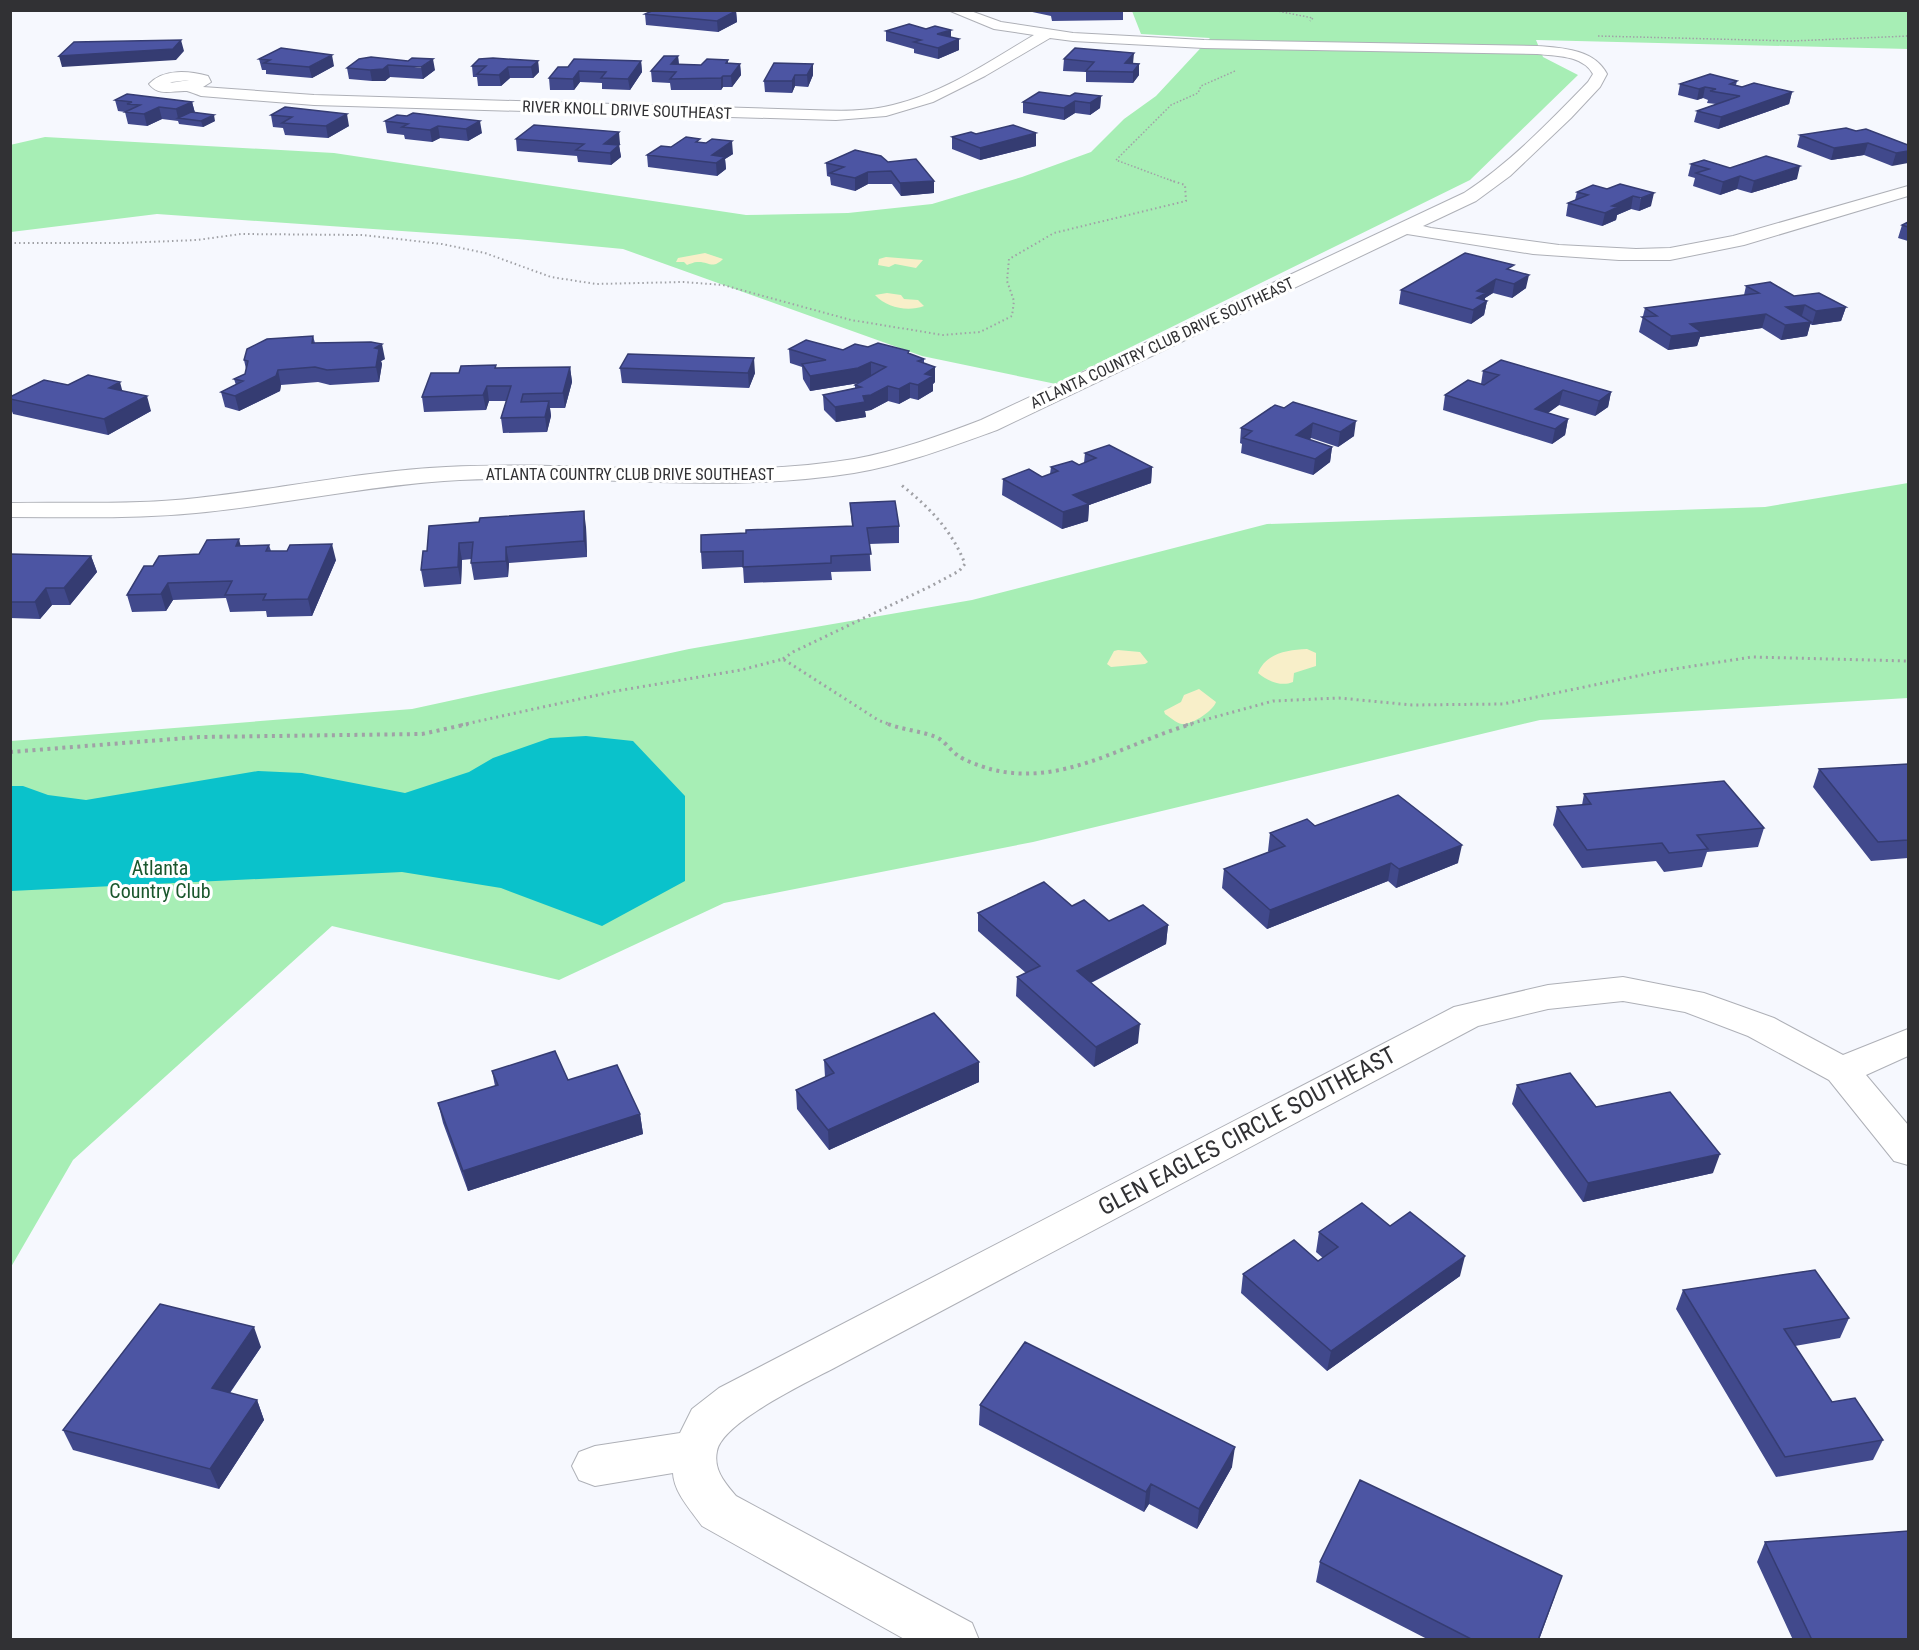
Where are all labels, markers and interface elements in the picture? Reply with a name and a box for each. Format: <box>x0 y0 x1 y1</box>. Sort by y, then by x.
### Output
street label: RIVER KNOLL DRIVE SOUTHEAST <box>522 97 732 123</box>
street label: ATLANTA COUNTRY CLUB DRIVE SOUTHEAST <box>1027 273 1297 413</box>
street label: ATLANTA COUNTRY CLUB DRIVE SOUTHEAST <box>486 465 774 484</box>
park label: Atlanta Country Club <box>109 856 211 903</box>
street label: GLEN EAGLES CIRCLE SOUTHEAST <box>1094 1041 1400 1221</box>

